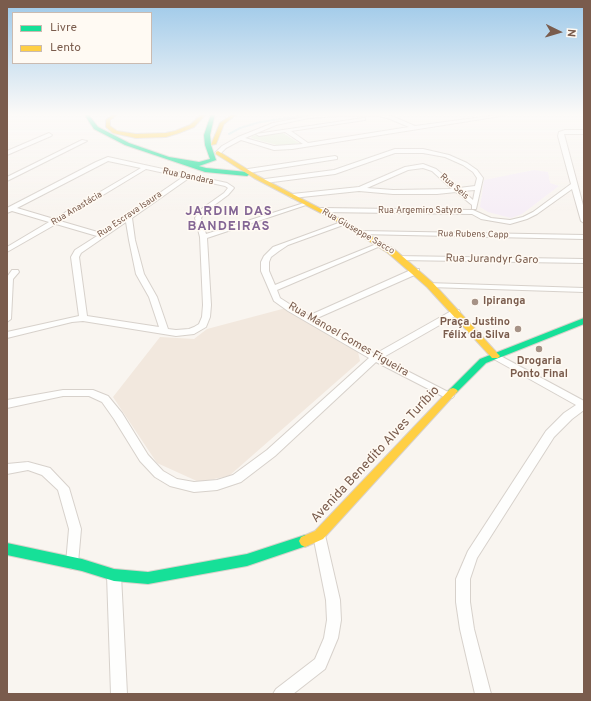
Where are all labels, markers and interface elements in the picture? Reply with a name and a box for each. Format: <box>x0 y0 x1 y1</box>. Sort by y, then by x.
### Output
legend <box>12 12 152 64</box>
north arrow <box>539 12 579 52</box>
text: Livre <box>50 20 77 36</box>
text: N <box>564 28 578 38</box>
text: Lento <box>50 40 81 56</box>
street label: Rua Dandara <box>162 166 214 188</box>
street label: Rua Seis <box>437 172 471 202</box>
street label: Rua Escrava Isaura <box>96 189 164 241</box>
street label: Rua Anastácia <box>50 190 104 228</box>
district label: JARDIM DAS BANDEIRAS <box>185 204 273 235</box>
street label: Rua Argemiro Satyro <box>378 206 462 216</box>
street label: Rua Giuseppe Sacco <box>320 207 396 257</box>
street label: Rua Rubens Capp <box>437 229 509 241</box>
street label: Rua Jurandyr Garo <box>445 253 539 267</box>
place label: Ipiranga <box>483 295 525 309</box>
marker: Ipiranga <box>470 297 480 307</box>
street label: Rua Manoel Gomes Figueira <box>285 300 411 380</box>
place label: Praça Justino Félix da Silva <box>440 316 510 342</box>
marker: Praça Justino Félix da Silva <box>513 324 523 334</box>
marker: Drogaria Ponto Final <box>534 344 544 354</box>
place label: Drogaria Ponto Final <box>510 355 568 381</box>
street label: Avenida Benedito Alves Turíbio <box>308 383 444 527</box>

